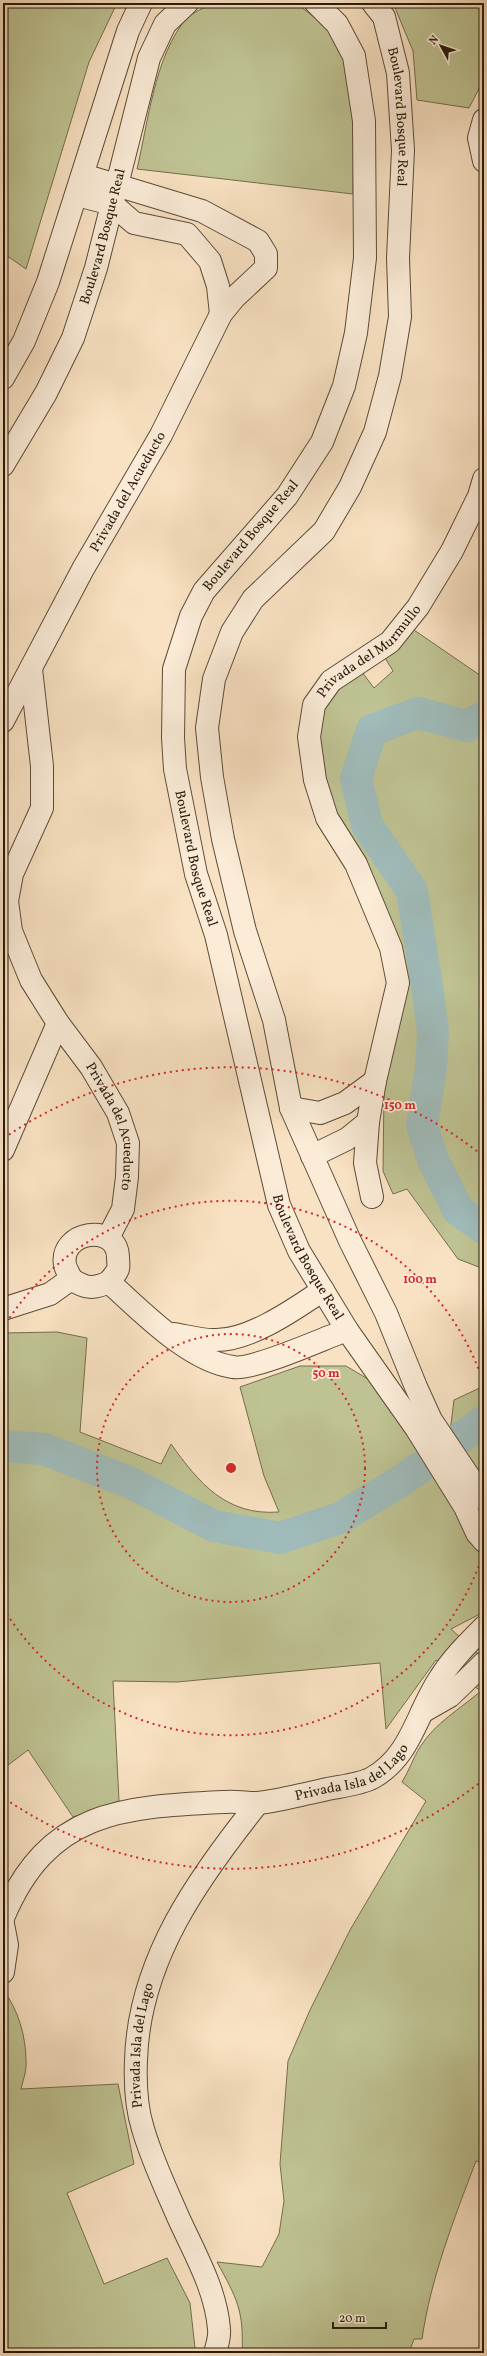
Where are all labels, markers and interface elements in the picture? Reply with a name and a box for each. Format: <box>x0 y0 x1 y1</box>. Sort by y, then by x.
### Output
north arrow <box>421 26 461 66</box>
text: N <box>426 33 443 48</box>
street label: Boulevard Bosque Real <box>382 45 412 187</box>
street label: Boulevard Bosque Real <box>75 167 130 307</box>
street label: Privada del Acueducto <box>85 428 170 556</box>
street label: Boulevard Bosque Real <box>199 476 303 596</box>
street label: Privada del Murmullo <box>313 601 426 702</box>
street label: Boulevard Bosque Real <box>170 789 222 929</box>
street label: Privada del Acueducto <box>81 1059 138 1192</box>
text: 150 m <box>384 1098 416 1114</box>
street label: Boulevard Bosque Real <box>267 1192 348 1324</box>
text: 100 m <box>403 1272 437 1288</box>
text: 50 m <box>312 1366 340 1382</box>
centre of rings <box>224 1461 238 1475</box>
street label: Privada Isla del Lago <box>293 1740 413 1806</box>
street label: Privada Isla del Lago <box>126 1980 159 2109</box>
scale bar <box>333 2304 386 2330</box>
text: 20 m <box>339 2311 366 2327</box>

